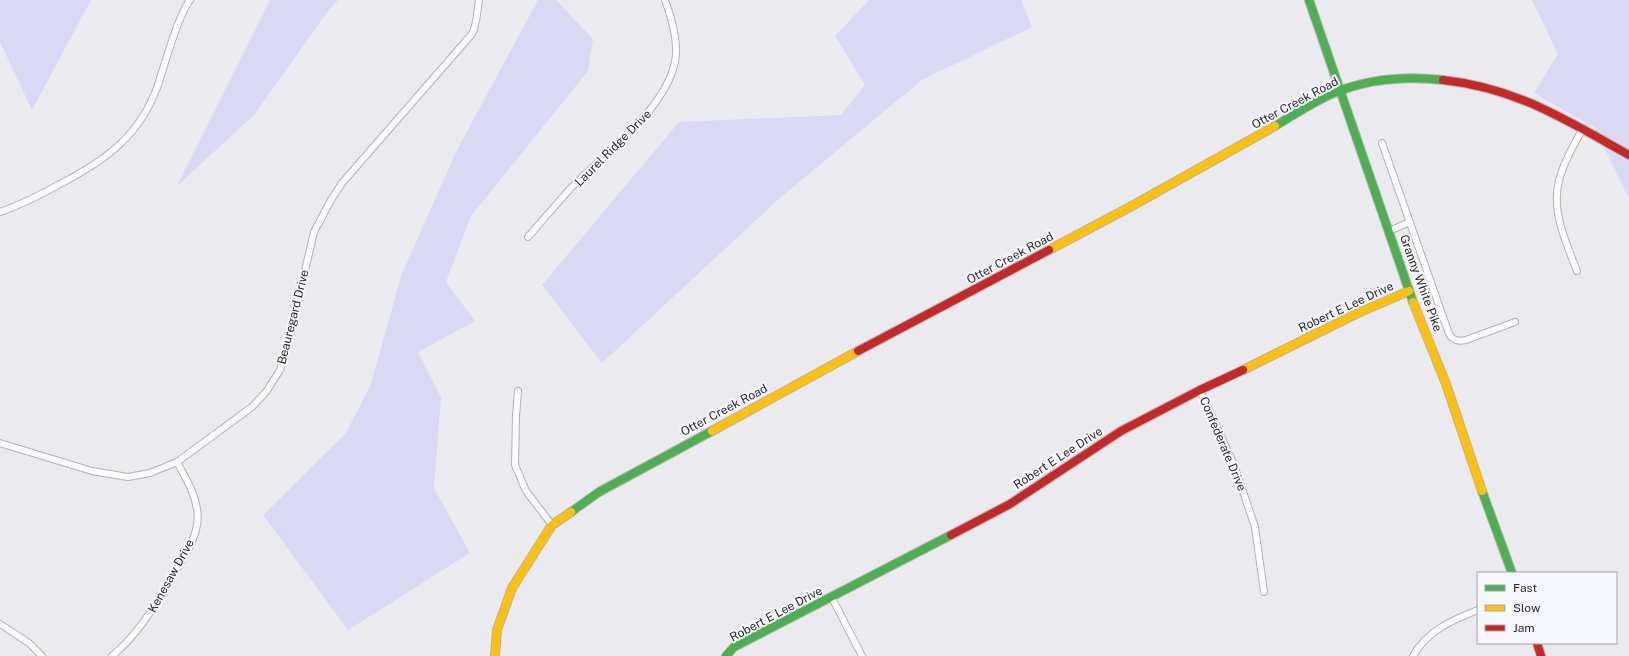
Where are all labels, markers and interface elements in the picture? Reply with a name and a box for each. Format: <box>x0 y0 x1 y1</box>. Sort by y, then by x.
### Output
street label: Otter Creek Road <box>1249 74 1341 132</box>
street label: Laurel Ridge Drive <box>572 107 654 189</box>
street label: Otter Creek Road <box>964 229 1056 287</box>
street label: Granny White Pike <box>1397 233 1445 333</box>
street label: Beauregard Drive <box>274 268 312 366</box>
street label: Robert E Lee Drive <box>1296 279 1396 335</box>
street label: Otter Creek Road <box>678 381 770 439</box>
street label: Confederate Drive <box>1197 395 1249 493</box>
street label: Robert E Lee Drive <box>1011 424 1105 492</box>
street label: Kenesaw Drive <box>145 537 197 615</box>
legend <box>1477 572 1617 644</box>
text: Fast <box>1513 581 1538 595</box>
street label: Robert E Lee Drive <box>727 584 825 644</box>
text: Slow <box>1513 601 1541 615</box>
text: Jam <box>1513 621 1535 635</box>

